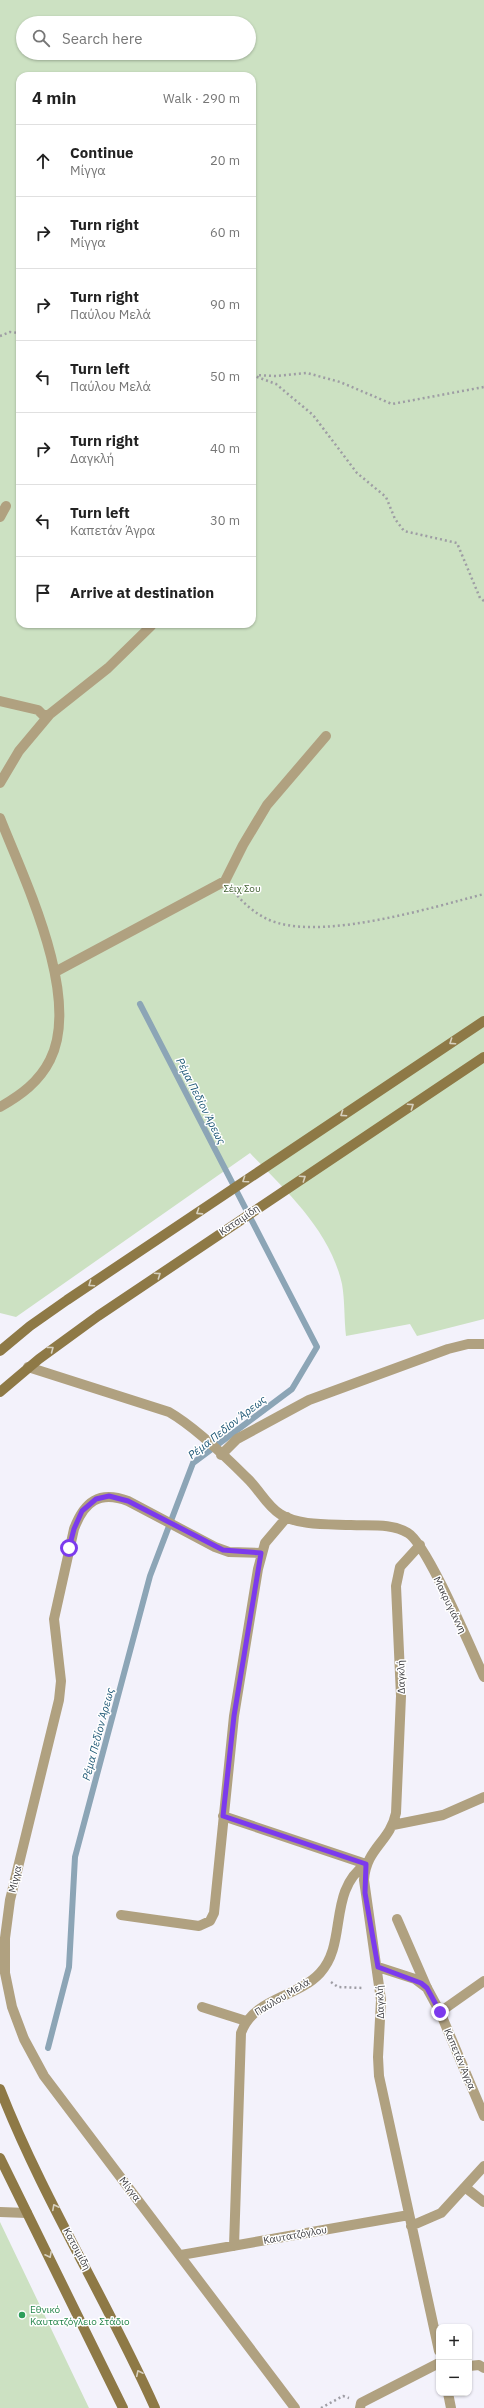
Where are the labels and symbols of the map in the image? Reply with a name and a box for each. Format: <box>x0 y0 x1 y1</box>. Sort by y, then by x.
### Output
park label: Σέιχ Σου <box>223 882 261 895</box>
one-way arrow <box>449 1038 456 1045</box>
water label: Ρέμα Πεδίον Άρεως <box>173 1055 229 1147</box>
one-way arrow <box>407 1103 414 1111</box>
one-way arrow <box>340 1110 347 1117</box>
one-way arrow <box>243 1175 250 1182</box>
one-way arrow <box>298 1176 305 1183</box>
street label: Κατσιμίδη <box>216 1202 262 1238</box>
one-way arrow <box>196 1207 203 1214</box>
one-way arrow <box>154 1272 161 1279</box>
one-way arrow <box>88 1279 95 1286</box>
one-way arrow <box>47 1347 54 1354</box>
water label: Ρέμα Πεδίον Άρεως <box>185 1392 270 1462</box>
route start <box>60 1539 78 1557</box>
street label: Μακρυγιάννη <box>431 1574 469 1636</box>
street label: Δαγκλή <box>394 1660 408 1694</box>
water label: Ρέμα Πεδίον Άρεως <box>79 1685 117 1782</box>
street label: Μίγγα <box>6 1864 25 1894</box>
street label: Παύλου Μελά <box>252 1975 312 2019</box>
street label: Δαγκλή <box>373 1985 387 2019</box>
route end <box>431 2003 449 2021</box>
street label: Καπετάν Άγρα <box>441 2026 479 2092</box>
street label: Μίγγα <box>116 2174 144 2204</box>
one-way arrow <box>52 2203 60 2211</box>
street label: Καυτατζόγλου <box>262 2223 328 2247</box>
street label: Κατσιμίδη <box>60 2226 94 2272</box>
one-way arrow <box>44 2251 52 2259</box>
place label: Εθνικό Καυτατζόγλειο Στάδιο <box>30 2303 130 2328</box>
marker: Εθνικό Καυτατζόγλειο Στάδιο <box>17 2310 27 2320</box>
one-way arrow <box>136 2369 144 2377</box>

